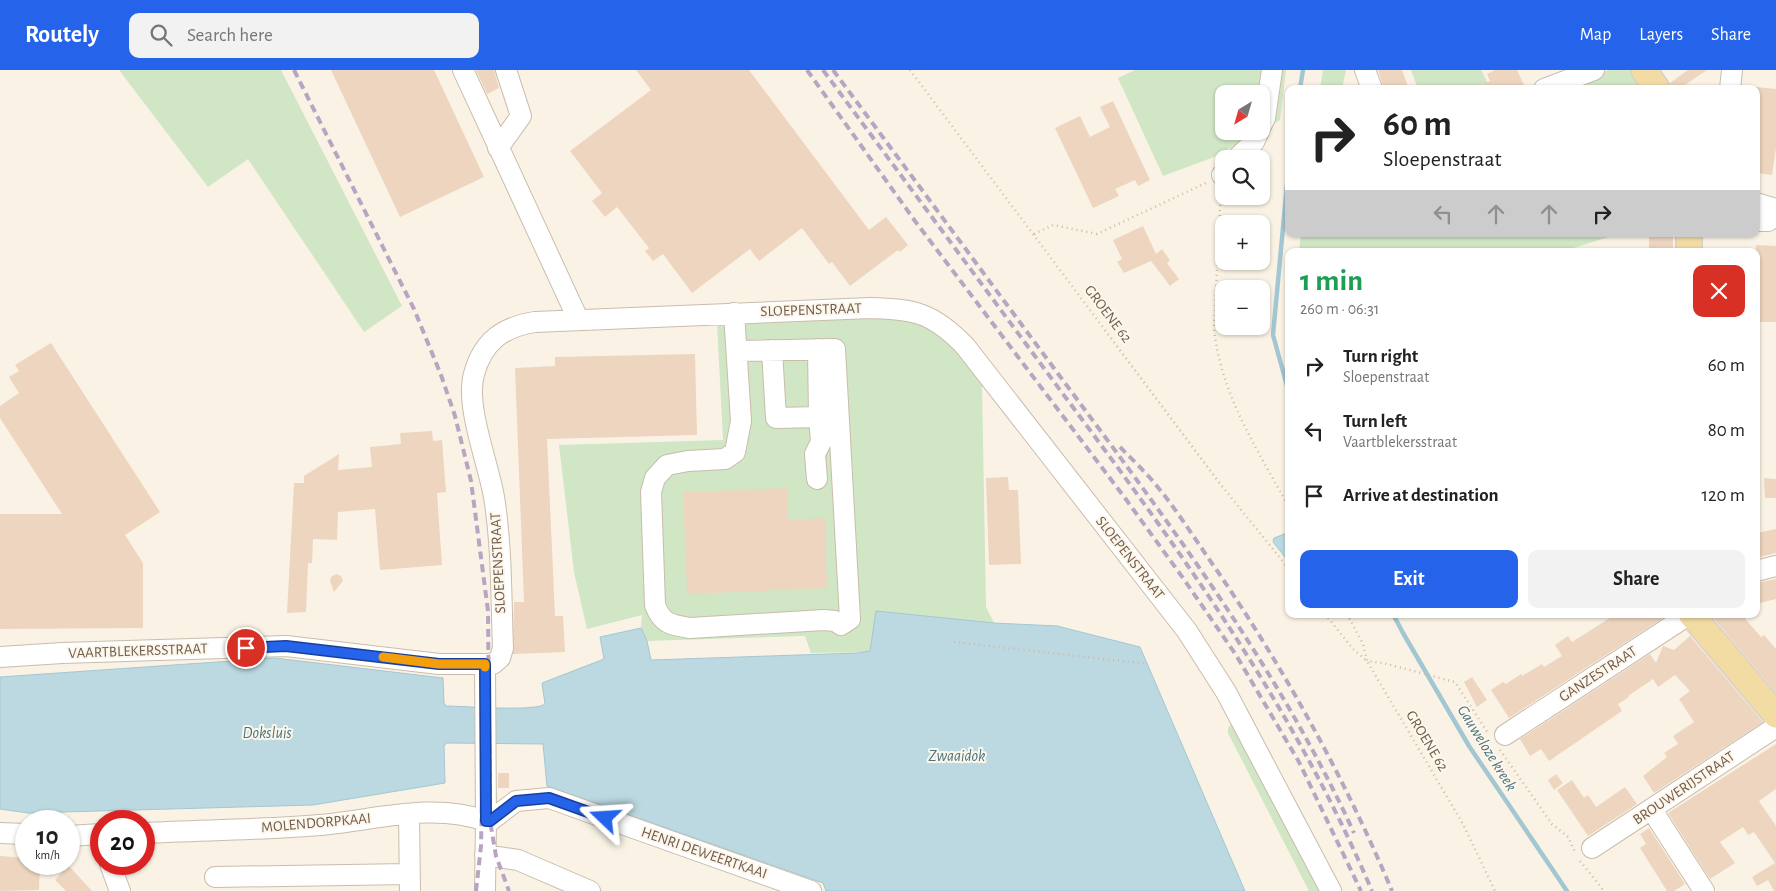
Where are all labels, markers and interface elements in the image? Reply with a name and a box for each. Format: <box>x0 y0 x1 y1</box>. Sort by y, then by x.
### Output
search box <box>129 13 479 58</box>
icon: search <box>147 21 175 49</box>
text: Routely <box>25 23 99 47</box>
text: Search here <box>187 26 273 45</box>
text: Map <box>1580 26 1611 44</box>
text: Layers <box>1639 26 1683 44</box>
text: Share <box>1711 26 1751 44</box>
north arrow <box>1215 85 1270 140</box>
map controls <box>1215 85 1270 335</box>
icon: right <box>1300 105 1365 170</box>
text: 60 m <box>1383 107 1452 142</box>
text: Sloepenstraat <box>1383 148 1502 170</box>
button: search <box>1215 150 1270 205</box>
icon: left <box>1429 200 1457 228</box>
icon: ahead <box>1482 200 1510 228</box>
icon: ahead <box>1535 200 1563 228</box>
icon: right <box>1588 200 1616 228</box>
button: + <box>1215 215 1270 270</box>
button: close <box>1693 265 1745 317</box>
text: 1 min <box>1300 266 1363 296</box>
button: − <box>1215 280 1270 335</box>
street label: GROENE 62 <box>1082 282 1134 346</box>
street label: SLOEPENSTRAAT <box>760 301 862 319</box>
text: 260 m · 06:31 <box>1300 301 1379 317</box>
text: Turn right <box>1343 347 1418 366</box>
icon: right <box>1300 352 1328 380</box>
text: 60 m <box>1708 356 1745 375</box>
text: Sloepenstraat <box>1343 369 1429 385</box>
text: Turn left <box>1343 412 1407 431</box>
icon: left <box>1300 417 1328 445</box>
text: 80 m <box>1708 421 1745 440</box>
text: Vaartblekersstraat <box>1343 434 1457 450</box>
icon: arrive <box>1300 482 1328 510</box>
text: Arrive at destination <box>1343 486 1499 505</box>
text: 120 m <box>1701 486 1745 505</box>
street label: SLOEPENSTRAAT <box>488 511 508 614</box>
street label: SLOEPENSTRAAT <box>1093 514 1167 603</box>
button: Exit <box>1300 550 1518 608</box>
button: Share <box>1528 550 1745 608</box>
pin <box>225 627 267 669</box>
icon: arrive <box>232 634 260 662</box>
street label: VAARTBLEKERSSTRAAT <box>68 641 209 661</box>
street label: GANZESTRAAT <box>1556 643 1640 705</box>
water label: Gauweloze kreek <box>1454 702 1520 794</box>
street label: GROENE 62 <box>1403 708 1451 774</box>
water label: Doksluis <box>242 725 292 741</box>
water label: Zwaaidok <box>929 748 985 764</box>
street label: BROUWERIJSTRAAT <box>1630 748 1738 828</box>
position arrow <box>578 791 630 843</box>
speed limit sign: 20 <box>90 810 155 875</box>
street label: MOLENDORPKAAI <box>261 811 371 835</box>
text: 10 <box>36 824 59 849</box>
street label: HENRI DEWEERTKAAI <box>639 824 769 882</box>
text: km/h <box>35 849 60 861</box>

